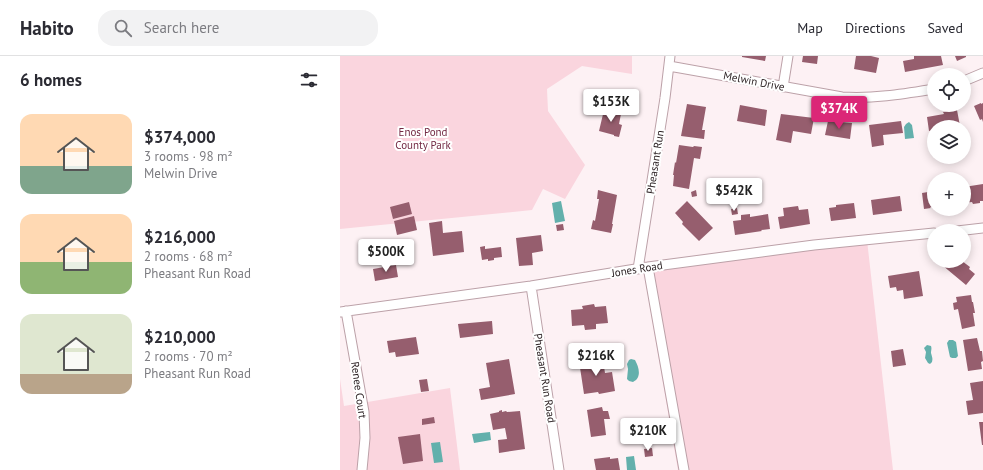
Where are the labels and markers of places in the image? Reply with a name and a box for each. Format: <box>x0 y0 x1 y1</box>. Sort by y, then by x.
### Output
pin: $153K <box>583 89 639 123</box>
pin: $374K <box>811 96 867 130</box>
pin: $542K <box>706 178 762 212</box>
pin: $500K <box>358 239 414 273</box>
pin: $216K <box>568 343 624 377</box>
pin: $210K <box>620 418 676 452</box>

